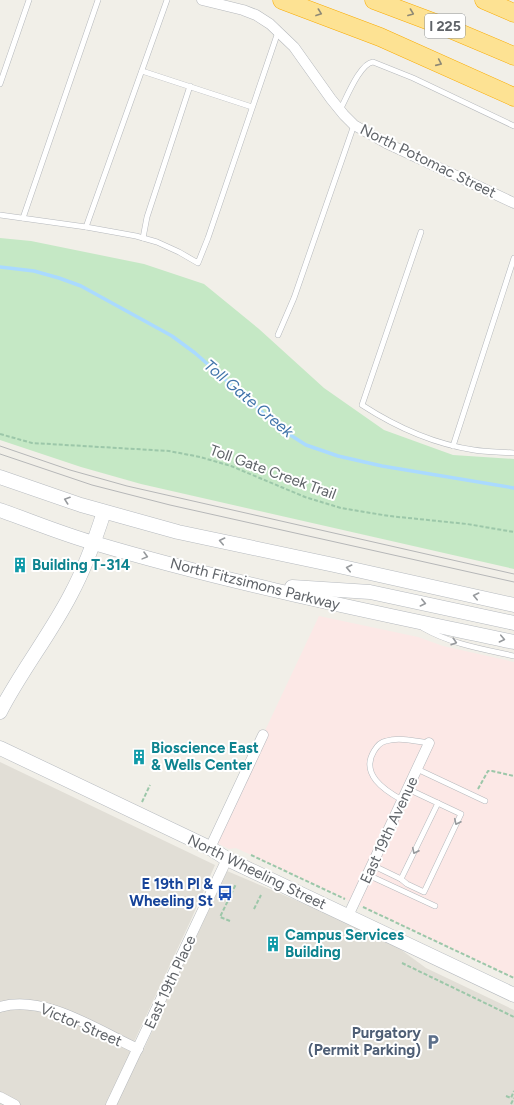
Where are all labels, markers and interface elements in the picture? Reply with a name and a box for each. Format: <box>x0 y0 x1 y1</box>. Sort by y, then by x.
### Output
one-way arrow <box>315 8 322 17</box>
one-way arrow <box>407 9 414 17</box>
road number: I 225 <box>425 14 465 38</box>
one-way arrow <box>435 58 442 66</box>
street label: North Potomac Street <box>357 120 499 202</box>
water label: Toll Gate Creek <box>200 355 298 442</box>
street label: Toll Gate Creek Trail <box>207 441 339 503</box>
one-way arrow <box>64 497 71 505</box>
one-way arrow <box>219 537 225 545</box>
one-way arrow <box>142 552 148 560</box>
street label: North Fitzsimons Parkway <box>168 554 342 614</box>
building icon: Building T-314 <box>11 556 29 574</box>
place label: Building T-314 <box>32 556 131 574</box>
one-way arrow <box>346 564 352 572</box>
one-way arrow <box>473 593 479 601</box>
one-way arrow <box>420 599 426 607</box>
one-way arrow <box>499 635 505 643</box>
one-way arrow <box>450 637 457 646</box>
place label: Bioscience East & Wells Center <box>151 739 259 774</box>
building icon: Bioscience East & Wells Center <box>130 748 148 766</box>
street label: East 19th Avenue <box>356 774 422 886</box>
one-way arrow <box>454 817 462 825</box>
street label: North Wheeling Street <box>185 831 330 914</box>
one-way arrow <box>412 846 420 854</box>
place label: E 19th Pl & Wheeling St <box>129 875 213 910</box>
bus stop icon: E 19th Pl & Wheeling St <box>216 884 234 902</box>
place label: Campus Services Building <box>285 926 404 961</box>
street label: East 19th Place <box>140 932 200 1032</box>
building icon: Campus Services Building <box>264 935 282 953</box>
street label: Victor Street <box>37 1000 125 1050</box>
place label: Purgatory (Permit Parking) <box>308 1024 421 1059</box>
parking icon: Purgatory (Permit Parking) <box>424 1033 442 1051</box>

